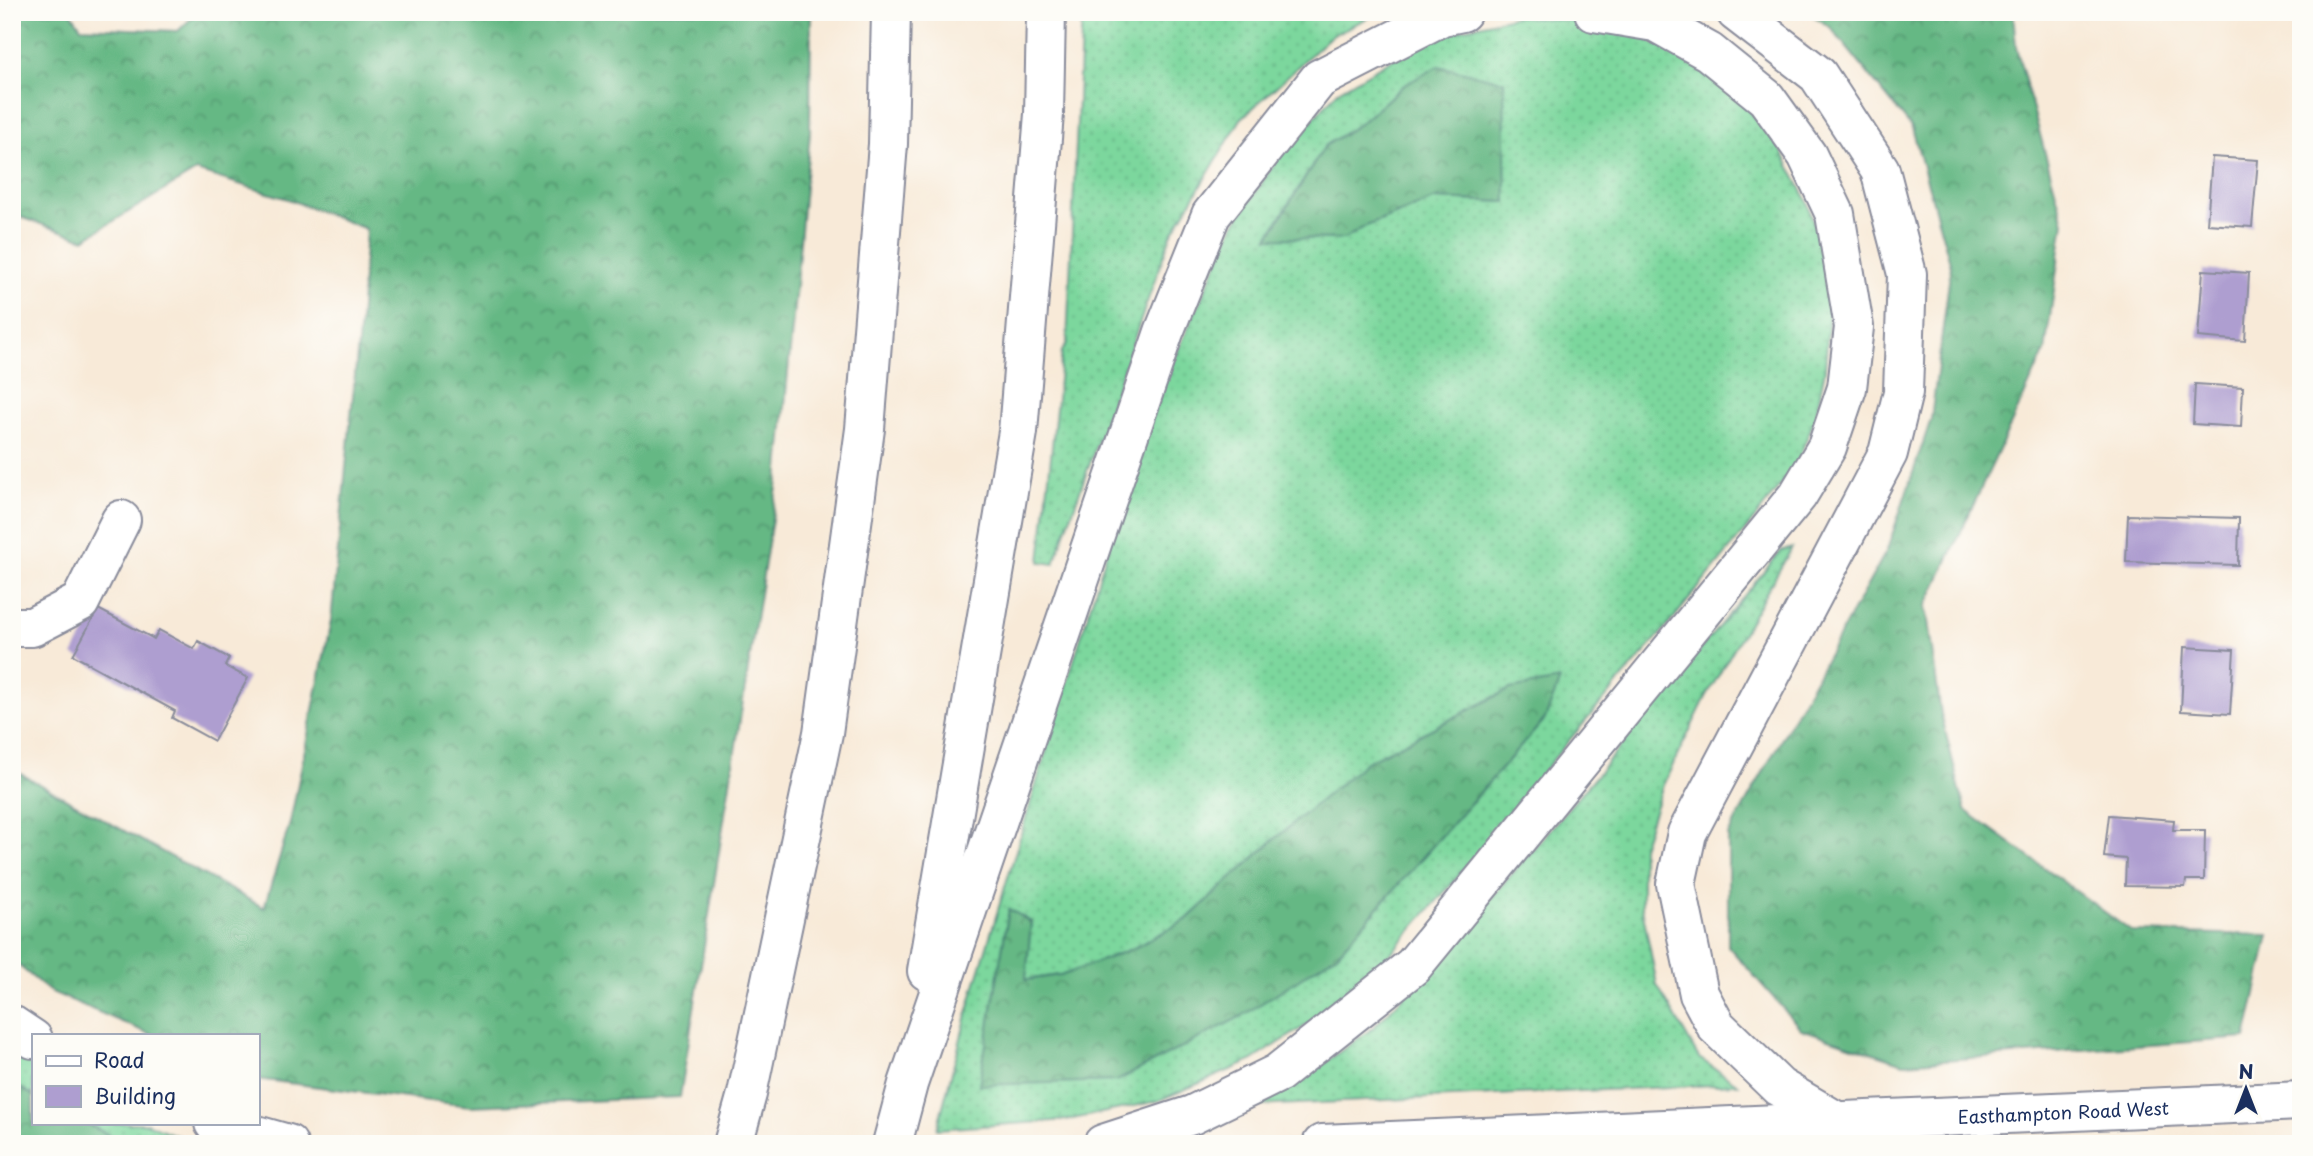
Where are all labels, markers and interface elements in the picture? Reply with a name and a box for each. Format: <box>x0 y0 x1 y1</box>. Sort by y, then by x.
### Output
legend <box>32 1034 259 1124</box>
text: Road <box>94 1043 145 1075</box>
north arrow <box>2212 1054 2282 1124</box>
text: N <box>2238 1057 2254 1085</box>
text: Building <box>94 1079 176 1111</box>
street label: Easthampton Road West <box>1957 1093 2169 1130</box>

